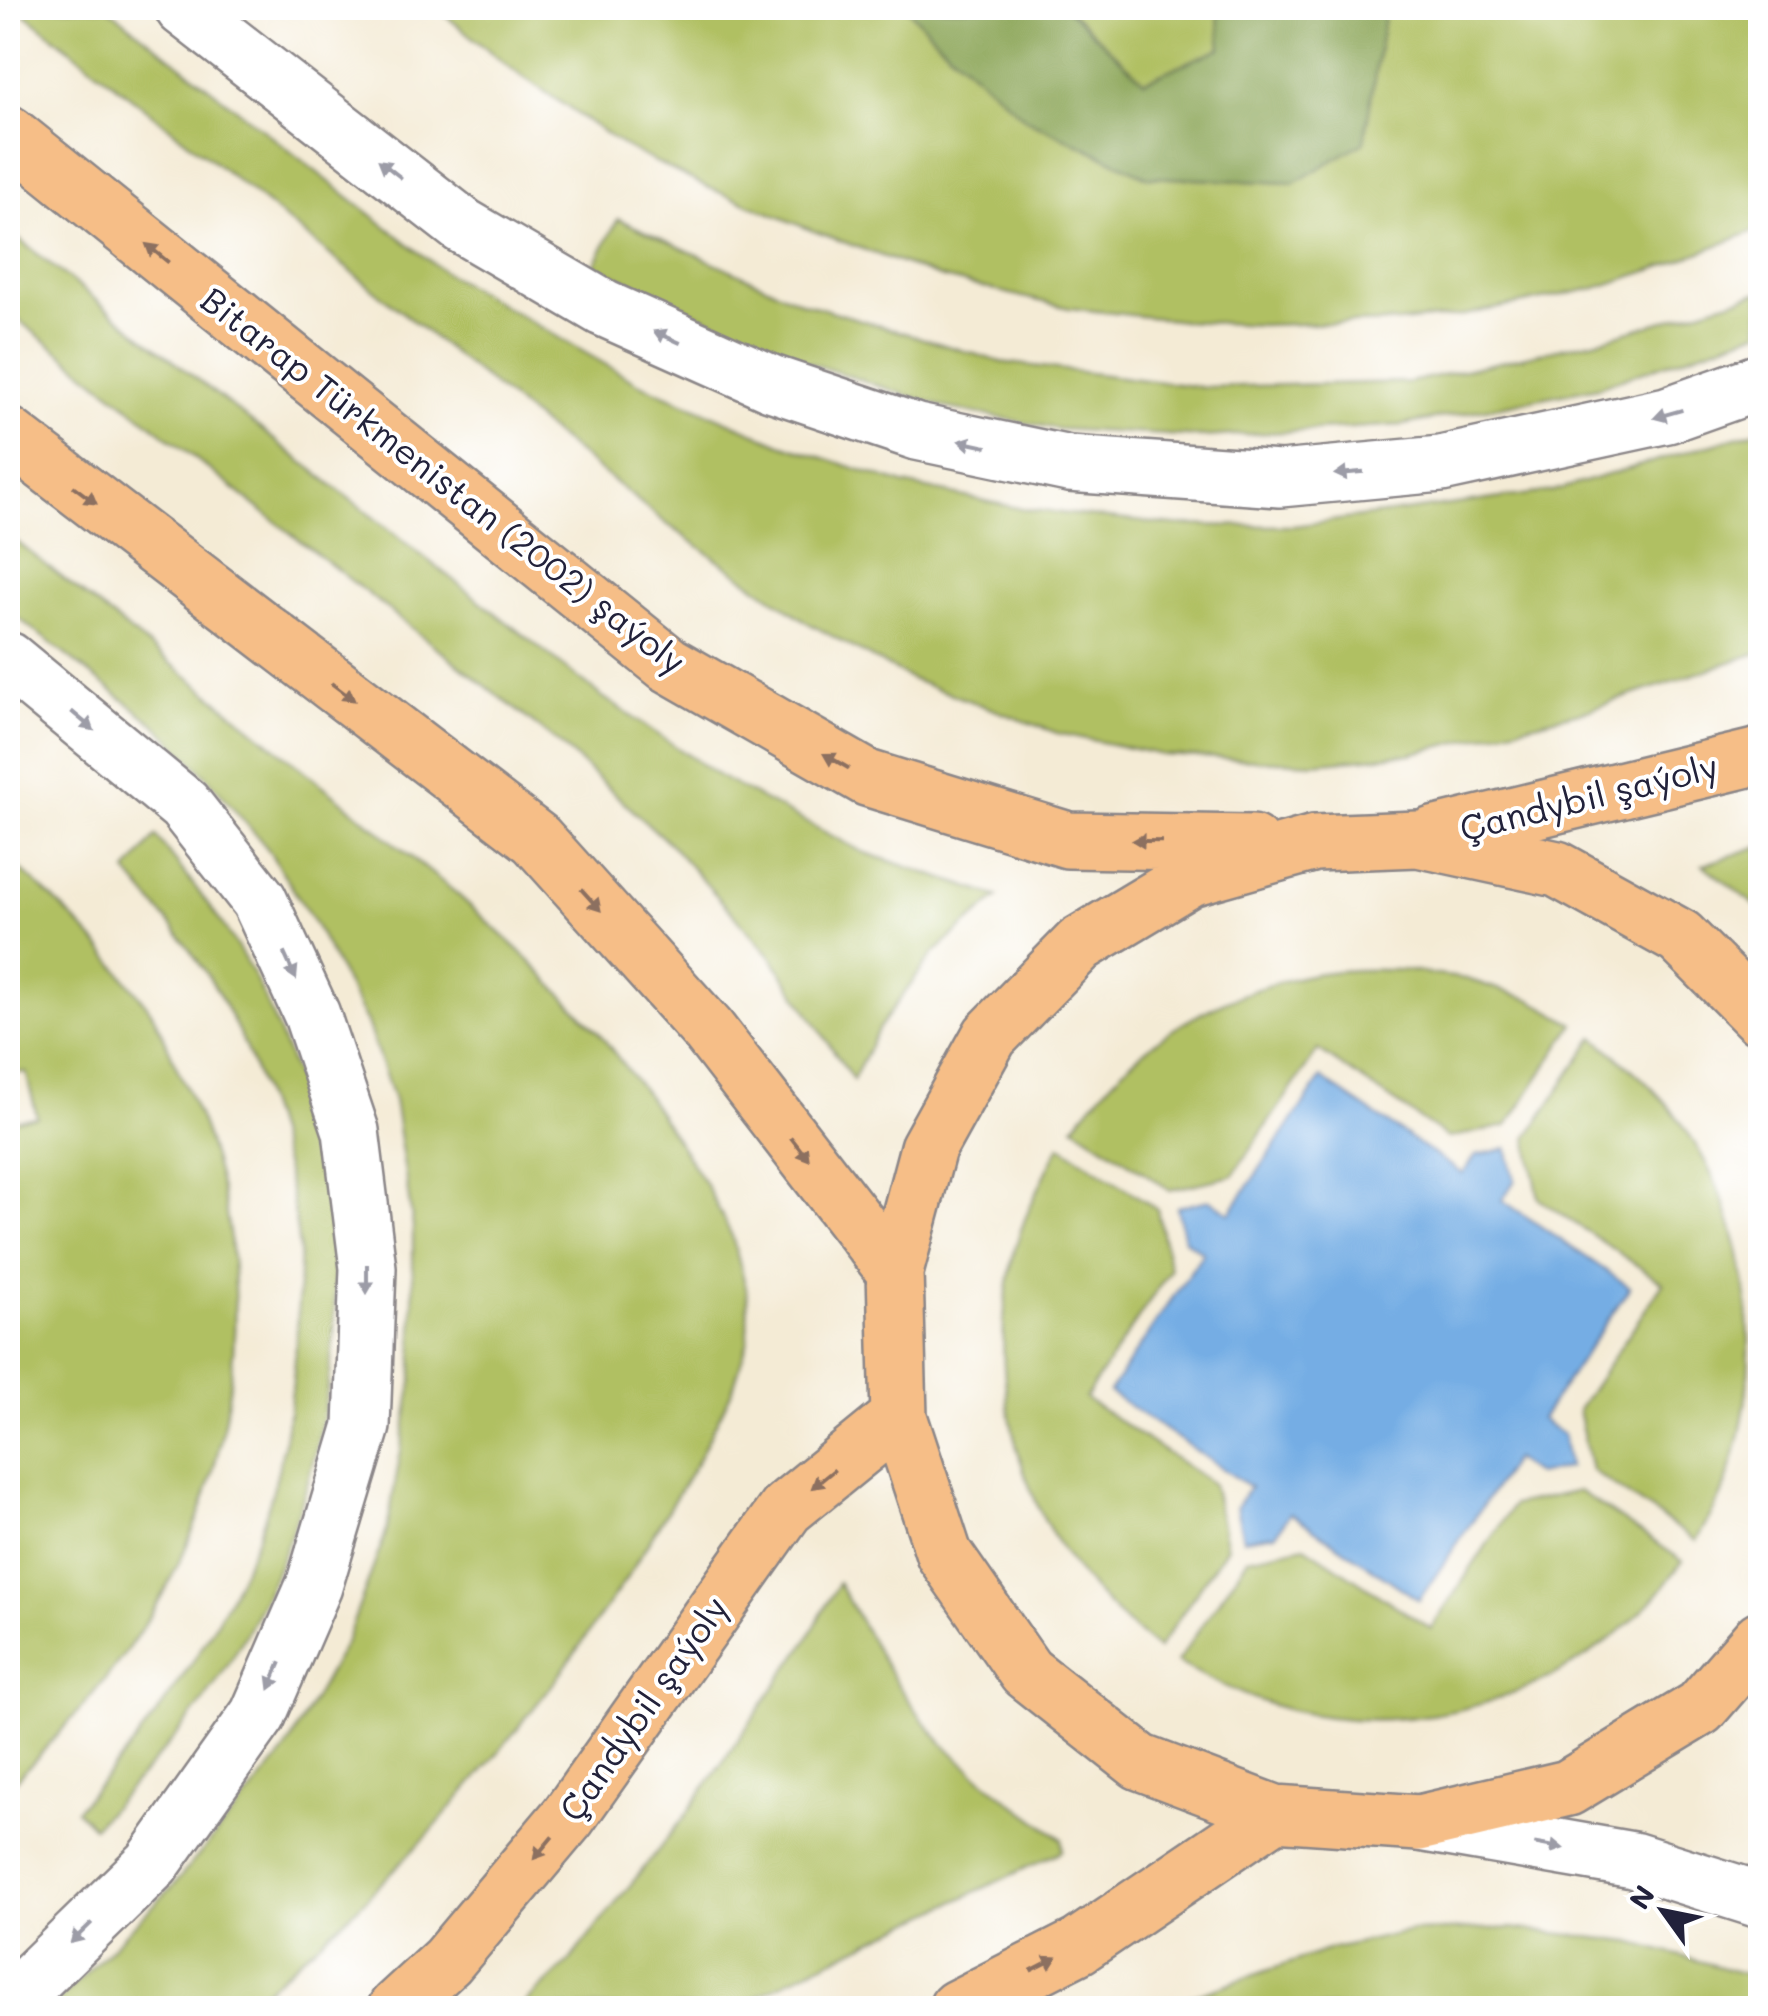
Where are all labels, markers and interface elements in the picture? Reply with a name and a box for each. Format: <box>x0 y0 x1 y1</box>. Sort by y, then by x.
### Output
one-way arrow <box>378 159 403 180</box>
one-way arrow <box>144 243 169 264</box>
street label: Bitarap Türkmenistan (2002) şaýoly <box>192 276 696 683</box>
one-way arrow <box>652 329 682 345</box>
one-way arrow <box>1653 407 1683 422</box>
one-way arrow <box>957 436 988 452</box>
one-way arrow <box>1333 465 1365 481</box>
one-way arrow <box>72 484 97 505</box>
one-way arrow <box>330 681 356 702</box>
one-way arrow <box>71 710 96 731</box>
street label: Çandybil şaýoly <box>1455 742 1722 850</box>
one-way arrow <box>822 752 851 769</box>
one-way arrow <box>1131 833 1163 849</box>
one-way arrow <box>579 888 602 912</box>
one-way arrow <box>282 951 298 981</box>
one-way arrow <box>789 1136 810 1162</box>
one-way arrow <box>359 1263 375 1295</box>
one-way arrow <box>810 1468 836 1489</box>
street label: Çandybil şaýoly <box>548 1586 737 1829</box>
one-way arrow <box>267 1661 283 1691</box>
one-way arrow <box>533 1835 554 1860</box>
one-way arrow <box>1534 1839 1566 1854</box>
north arrow <box>1613 1861 1713 1961</box>
text: N <box>1620 1878 1662 1916</box>
one-way arrow <box>69 1921 93 1944</box>
one-way arrow <box>1030 1956 1059 1973</box>

